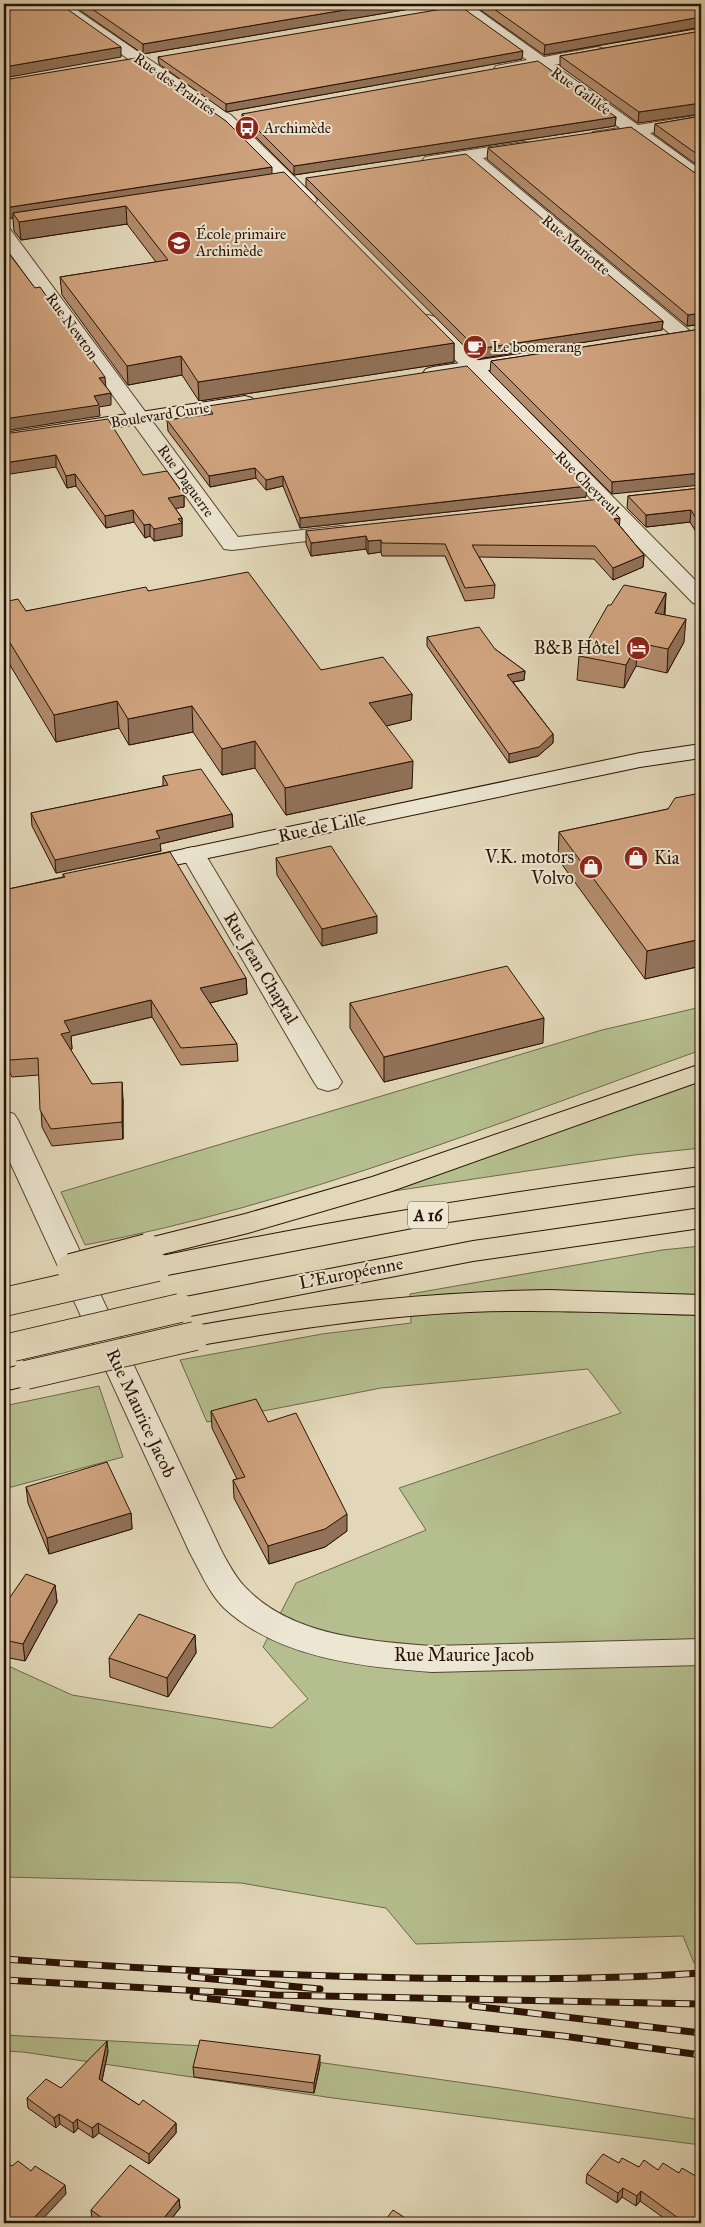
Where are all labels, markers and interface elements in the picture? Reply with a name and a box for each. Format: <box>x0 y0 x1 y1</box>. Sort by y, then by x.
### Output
street label: Rue des Prairies <box>130 49 220 119</box>
street label: Rue Galilée <box>547 63 615 119</box>
bus stop icon: Archimède <box>234 115 260 141</box>
place label: Archimède <box>263 119 331 137</box>
street label: Rue Mariotte <box>538 211 614 279</box>
place label: École primaire Archimède <box>195 224 286 260</box>
school or university icon: École primaire Archimède <box>166 230 192 256</box>
street label: Rue Newton <box>42 289 102 363</box>
cafe icon: Le boomerang <box>462 334 488 360</box>
place label: Le boomerang <box>492 338 582 356</box>
street label: Boulevard Curie <box>109 398 211 432</box>
street label: Rue Daguerre <box>154 441 218 521</box>
street label: Rue Chevreul <box>551 447 624 520</box>
hotel icon: B&B Hôtel <box>625 635 651 661</box>
place label: B&B Hôtel <box>534 637 620 659</box>
street label: Rue de Lille <box>276 807 368 847</box>
shop icon: Kia <box>623 845 649 871</box>
place label: V.K. motors Volvo <box>484 846 574 889</box>
place label: Kia <box>654 847 680 869</box>
shop icon: V.K. motors Volvo <box>578 854 604 880</box>
street label: Rue Jean Chaptal <box>218 908 303 1029</box>
road number: A 16 <box>408 1202 448 1228</box>
street label: L'Européenne <box>297 1252 405 1294</box>
street label: Rue Maurice Jacob <box>101 1345 181 1482</box>
street label: Rue Maurice Jacob <box>394 1644 534 1667</box>

